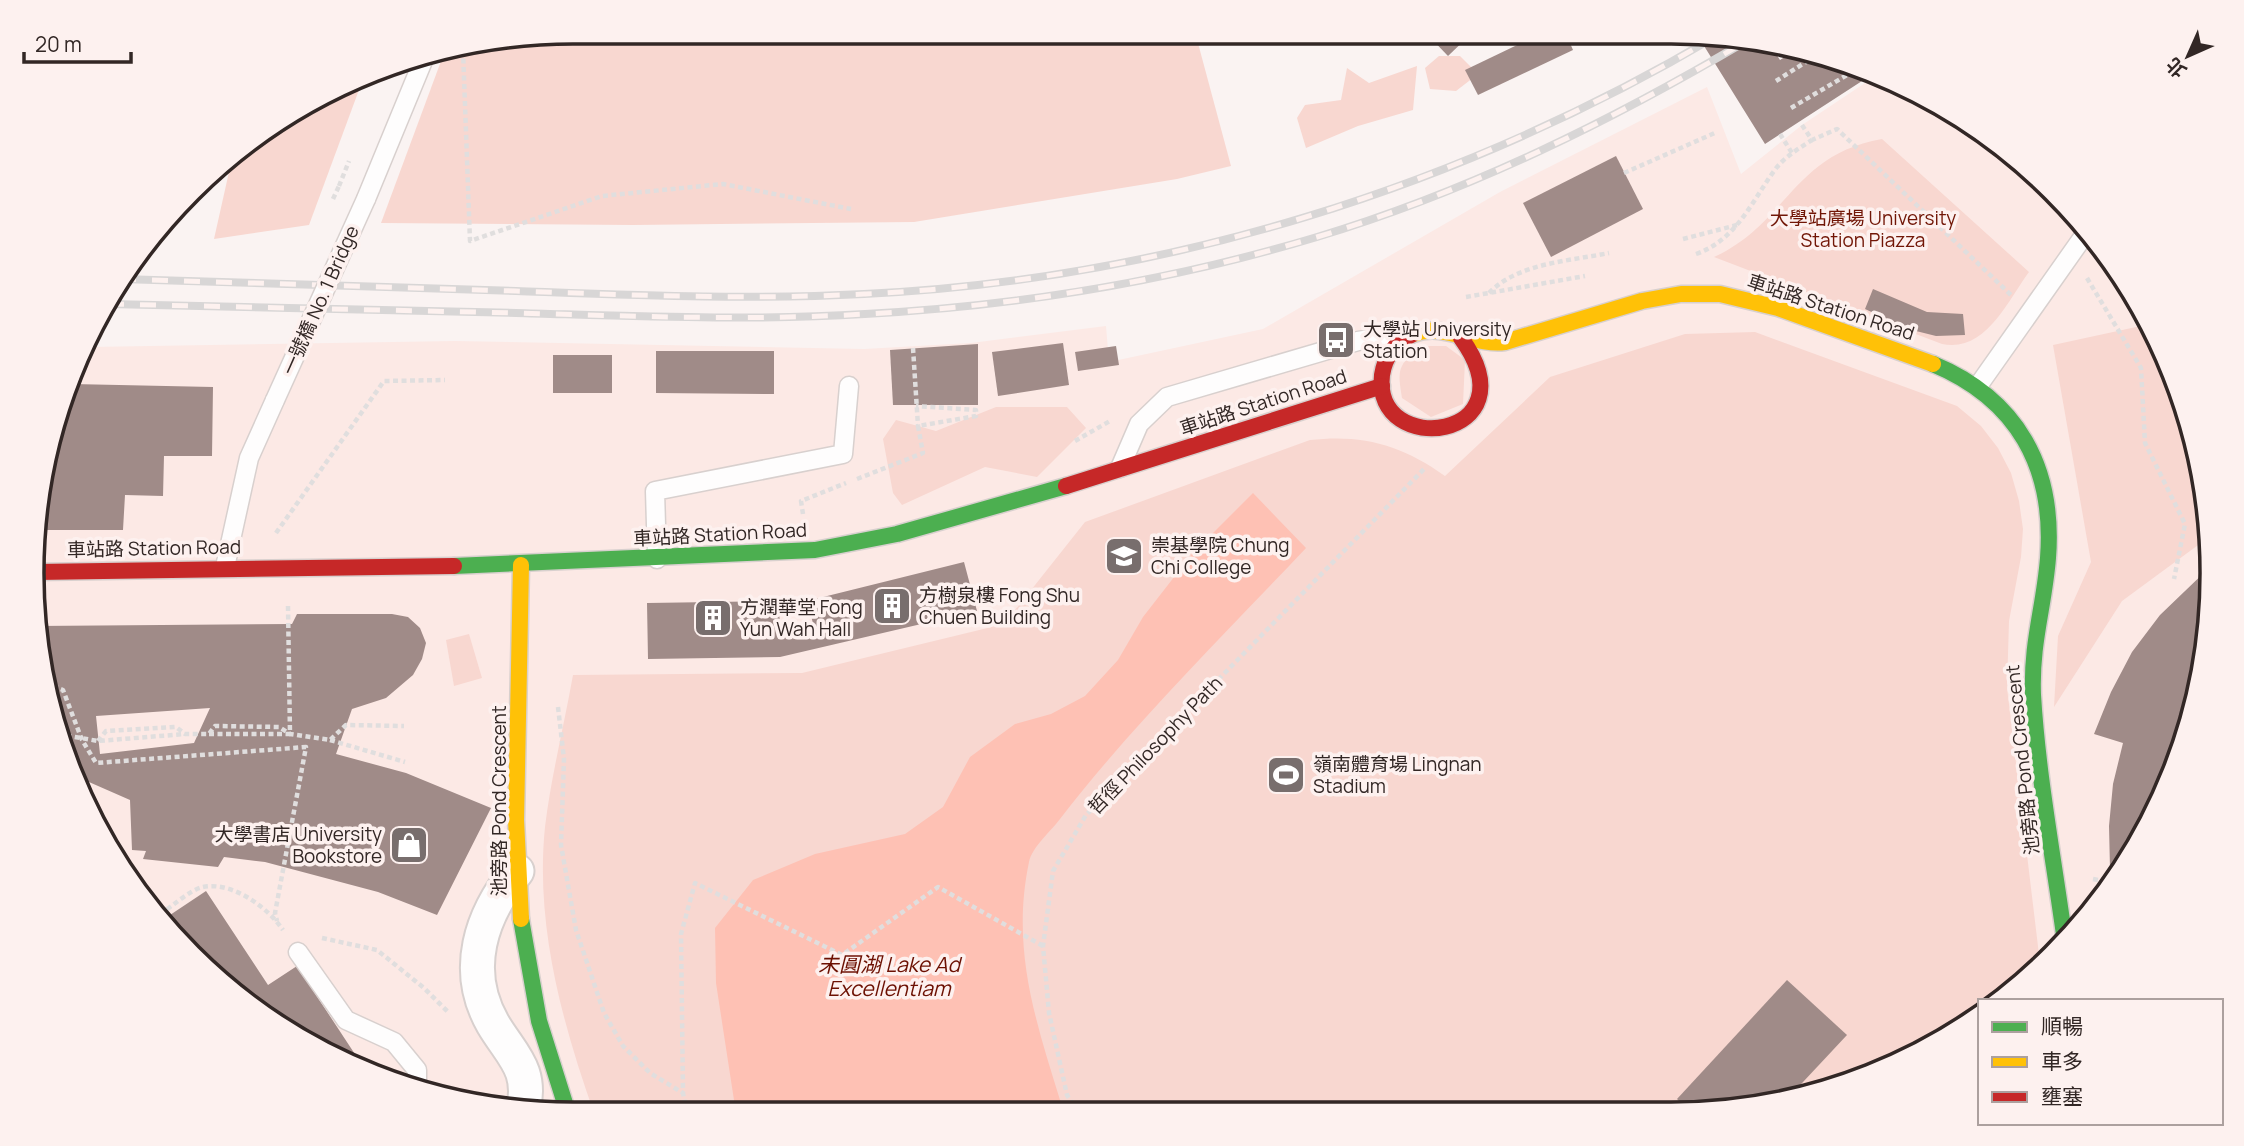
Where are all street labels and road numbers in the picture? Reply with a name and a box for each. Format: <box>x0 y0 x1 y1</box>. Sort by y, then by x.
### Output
street label: 一號橋 No. 1 Bridge <box>275 221 365 379</box>
street label: 車站路 Station Road <box>1744 268 1918 346</box>
street label: 車站路 Station Road <box>1176 363 1350 441</box>
street label: 車站路 Station Road <box>632 516 808 552</box>
street label: 車站路 Station Road <box>67 533 241 563</box>
street label: 池旁路 Pond Crescent <box>1999 664 2045 856</box>
street label: 哲徑 Philosophy Path <box>1082 670 1228 820</box>
street label: 池旁路 Pond Crescent <box>486 705 512 897</box>

